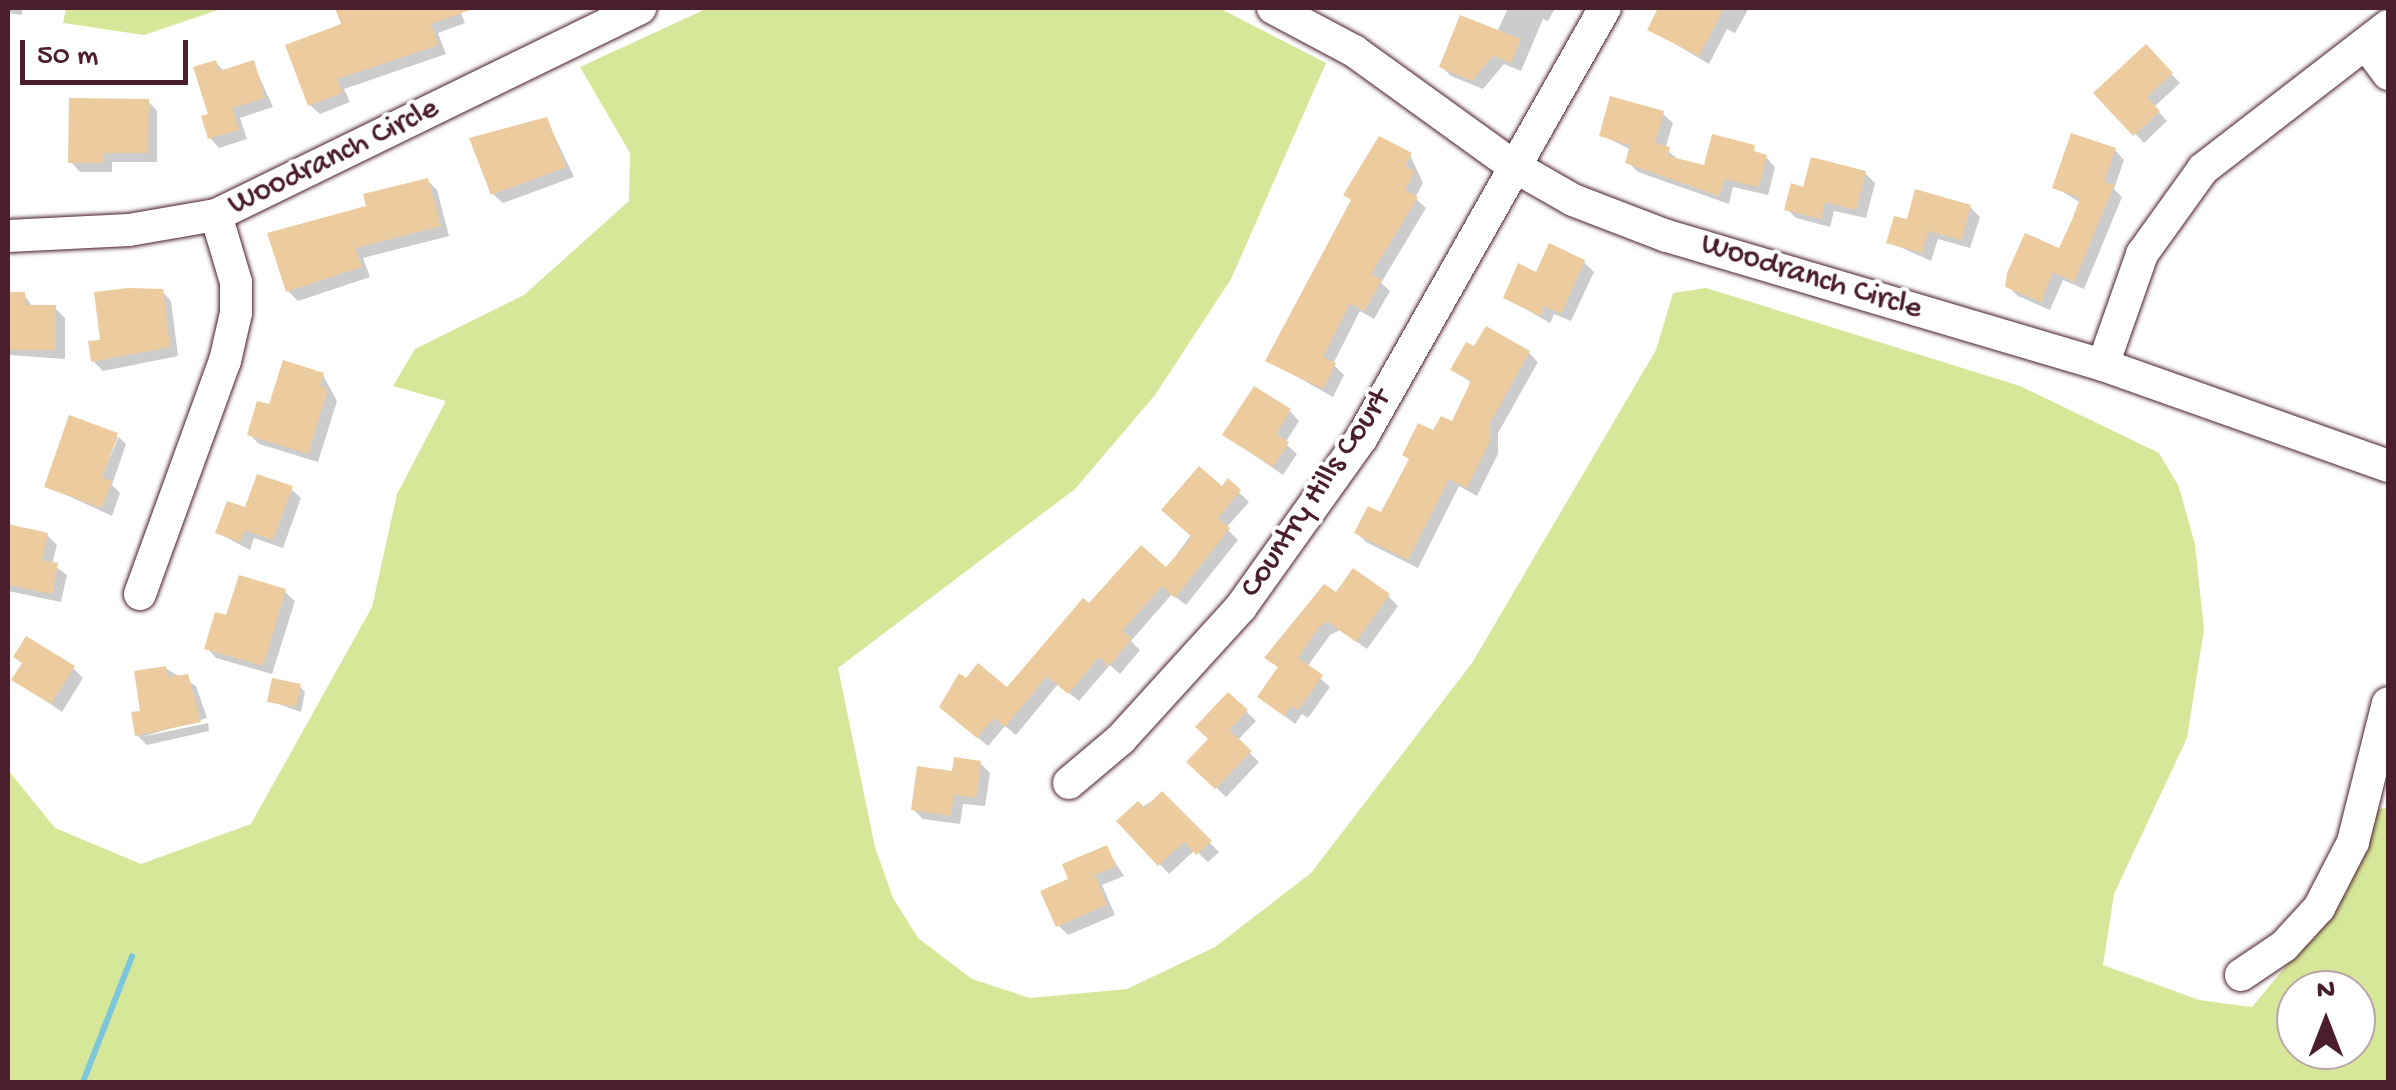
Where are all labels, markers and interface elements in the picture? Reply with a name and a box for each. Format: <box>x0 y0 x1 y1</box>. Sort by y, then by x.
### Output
scale bar <box>25 20 192 82</box>
text: 50 m <box>37 40 98 75</box>
street label: Woodranch Circle <box>223 91 445 225</box>
street label: Woodranch Circle <box>1696 226 1926 330</box>
street label: Country Hills Court <box>1233 382 1401 606</box>
north arrow <box>2276 970 2376 1070</box>
text: N <box>2317 975 2335 1008</box>

